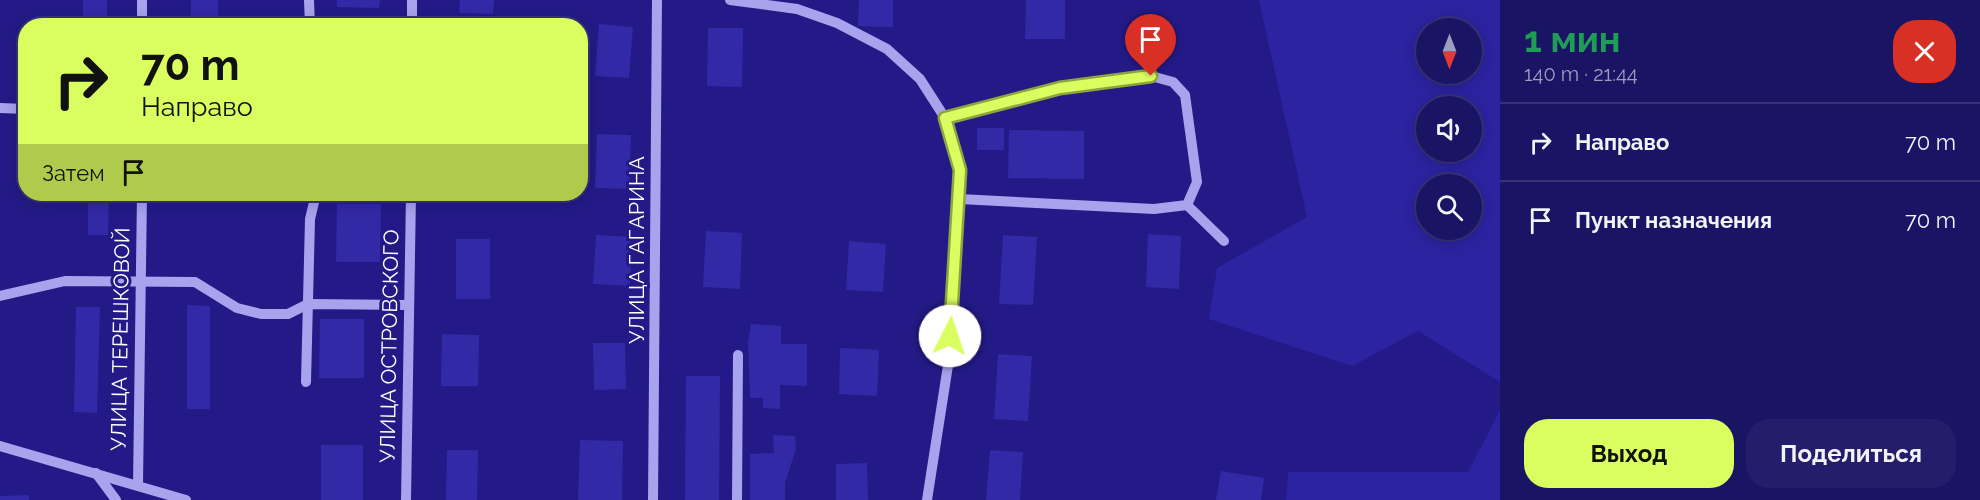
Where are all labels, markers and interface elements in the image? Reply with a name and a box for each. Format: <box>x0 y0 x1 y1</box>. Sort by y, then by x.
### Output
pin <box>1125 14 1176 76</box>
north arrow <box>1416 18 1482 84</box>
map controls <box>1416 18 1482 240</box>
text: 1 мин <box>1524 18 1620 60</box>
button: close <box>1893 20 1956 83</box>
icon: arrive <box>1134 23 1167 56</box>
text: 70 m <box>141 41 240 90</box>
icon: right <box>42 42 120 120</box>
text: 140 m · 21:44 <box>1524 62 1638 86</box>
text: Направо <box>141 91 253 122</box>
button: sound <box>1416 96 1482 162</box>
icon: right <box>1524 126 1557 159</box>
text: Направо <box>1575 129 1669 155</box>
text: 70 m <box>1905 129 1956 155</box>
icon: arrive <box>117 156 150 189</box>
street label: УЛИЦА ГАГАРИНА <box>624 156 649 344</box>
text: Затем <box>42 160 105 186</box>
button: search <box>1416 174 1482 240</box>
icon: arrive <box>1524 204 1557 237</box>
text: Пункт назначения <box>1575 207 1772 233</box>
text: 70 m <box>1905 207 1956 233</box>
street label: УЛИЦА ТЕРЕШКОВОЙ <box>106 227 134 451</box>
street label: УЛИЦА ОСТРОВСКОГО <box>374 229 404 463</box>
position arrow <box>918 304 982 368</box>
button: Выход <box>1524 419 1734 488</box>
button: Поделиться <box>1746 419 1956 488</box>

